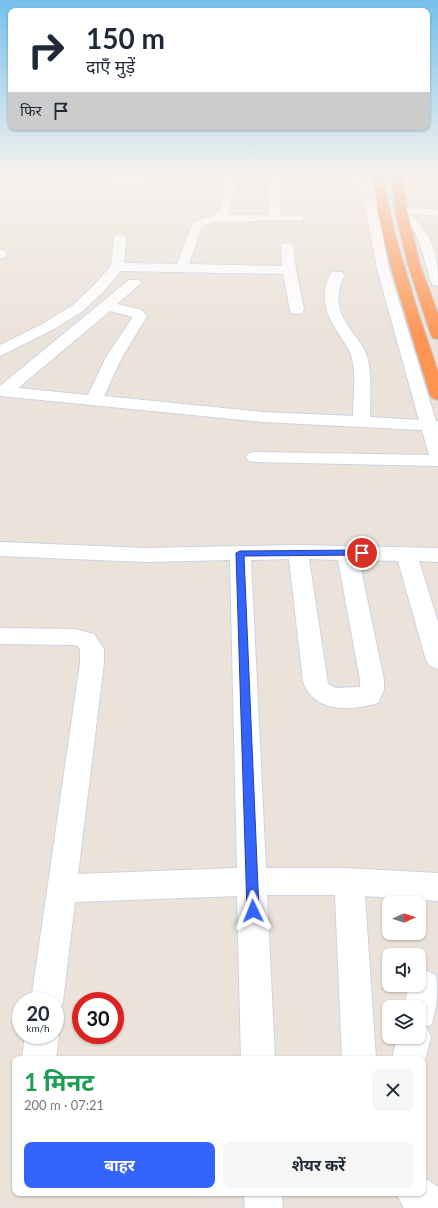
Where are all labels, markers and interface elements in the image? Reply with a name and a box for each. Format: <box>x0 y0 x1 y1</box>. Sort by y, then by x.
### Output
text: 150 m <box>86 21 165 55</box>
icon: right <box>20 24 72 76</box>
text: दाएँ मुड़ें <box>86 55 135 77</box>
icon: arrive <box>50 100 72 122</box>
text: फिर <box>20 101 42 119</box>
pin <box>345 536 379 570</box>
icon: arrive <box>351 542 373 564</box>
position arrow <box>232 890 274 932</box>
north arrow <box>382 896 426 940</box>
map controls <box>382 896 426 1044</box>
button: sound <box>382 948 426 992</box>
speed limit sign: 30 <box>72 992 124 1044</box>
button: layers <box>382 1000 426 1044</box>
text: 20 <box>26 1001 50 1025</box>
text: km/h <box>26 1022 50 1034</box>
text: 1 मिनट <box>24 1067 94 1096</box>
button: close <box>372 1069 414 1111</box>
text: 200 m · 07:21 <box>24 1097 104 1113</box>
button: बाहर <box>24 1142 215 1188</box>
button: शेयर करें <box>223 1142 414 1188</box>

